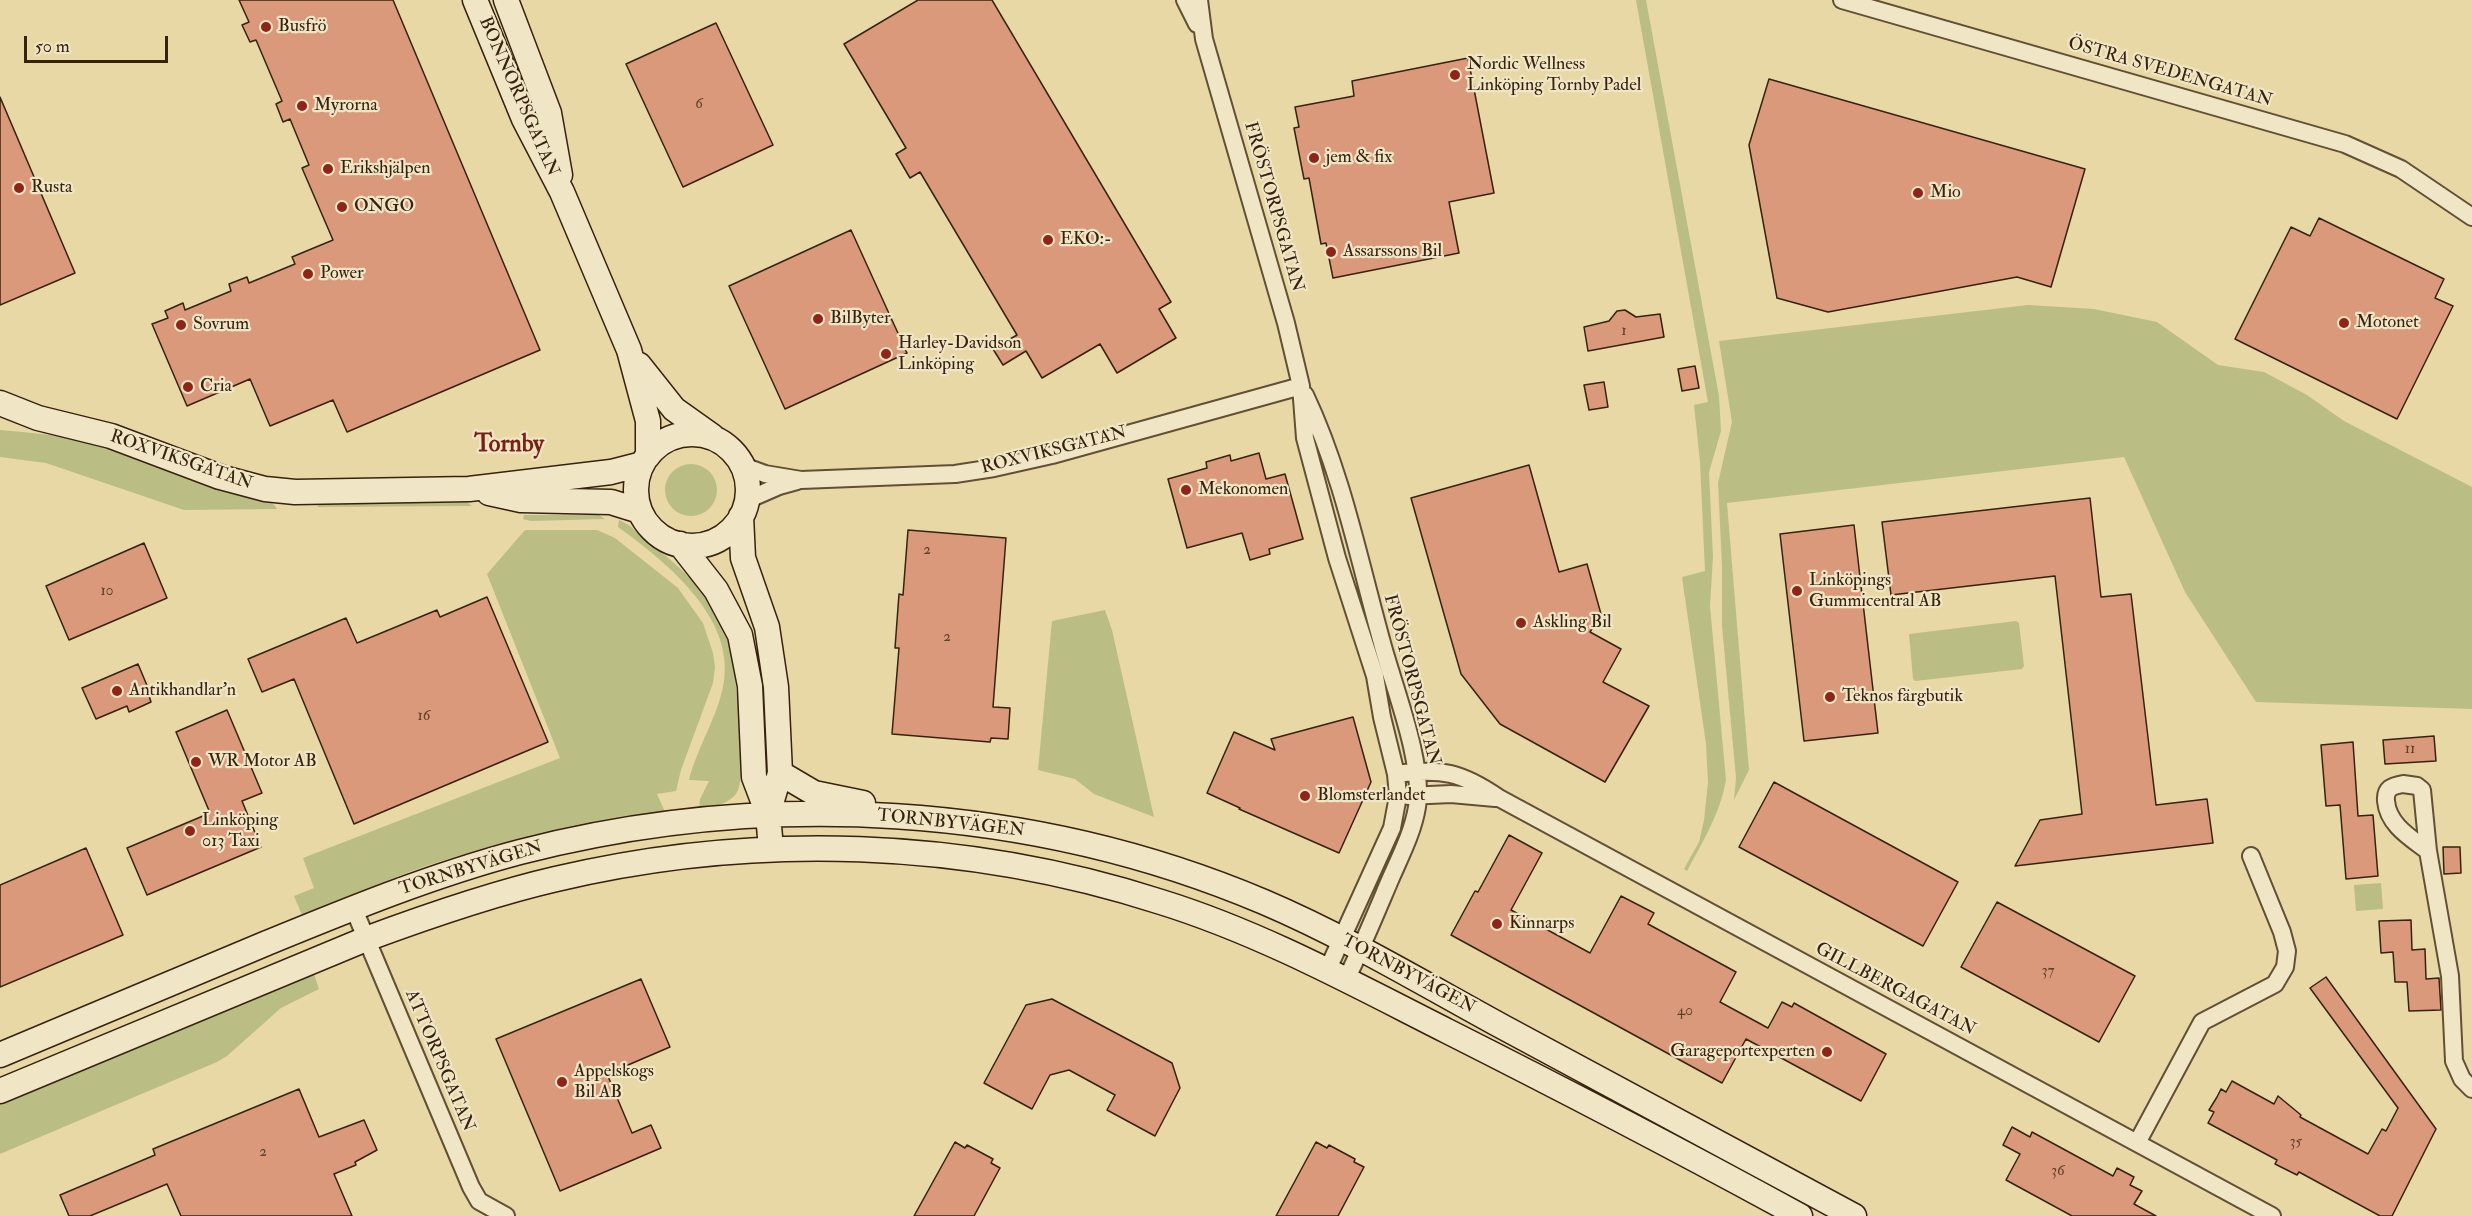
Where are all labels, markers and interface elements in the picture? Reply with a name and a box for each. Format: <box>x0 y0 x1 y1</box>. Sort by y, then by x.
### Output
street label: BONNORPSGATAN <box>473 14 563 180</box>
place label: Busfrö <box>278 16 326 38</box>
marker: Busfrö <box>259 20 273 34</box>
scale bar <box>27 24 171 62</box>
street label: ÖSTRA SVEDENGATAN <box>2065 33 2275 113</box>
text: 50 m <box>35 35 70 58</box>
place label: Nordic Wellness Linköping Tornby Padel <box>1467 54 1641 97</box>
marker: Nordic Wellness Linköping Tornby Padel <box>1448 68 1462 82</box>
place label: Myrorna <box>314 95 378 117</box>
house number: 6 <box>695 96 703 114</box>
marker: Myrorna <box>295 99 309 113</box>
street label: FRÖSTORPSGATAN <box>1238 119 1308 295</box>
place label: jem & fix <box>1326 147 1392 169</box>
marker: jem & fix <box>1307 151 1321 165</box>
place label: Erikshjälpen <box>340 158 431 180</box>
marker: Erikshjälpen <box>321 162 335 176</box>
place label: Rusta <box>31 177 72 199</box>
marker: Rusta <box>12 181 26 195</box>
place label: Mio <box>1930 182 1961 204</box>
marker: Mio <box>1911 186 1925 200</box>
place label: ONGO <box>354 196 414 218</box>
marker: ONGO <box>335 200 349 214</box>
place label: EKO:- <box>1060 229 1112 251</box>
marker: EKO:- <box>1041 233 1055 247</box>
place label: Assarssons Bil <box>1343 241 1442 263</box>
marker: Assarssons Bil <box>1324 245 1338 259</box>
place label: Power <box>320 263 364 285</box>
marker: Power <box>301 267 315 281</box>
place label: BilByter <box>830 308 891 330</box>
marker: BilByter <box>811 312 825 326</box>
place label: Motonet <box>2356 312 2419 334</box>
place label: Sovrum <box>193 314 249 336</box>
marker: Motonet <box>2337 316 2351 330</box>
marker: Sovrum <box>174 318 188 332</box>
house number: 1 <box>1621 323 1627 341</box>
place label: Harley-Davidson Linköping <box>898 333 1022 376</box>
marker: Harley-Davidson Linköping <box>879 347 893 361</box>
place label: Cria <box>200 376 232 398</box>
marker: Cria <box>181 380 195 394</box>
street label: ROXVIKSGATAN <box>979 422 1129 480</box>
street label: ROXVIKSGATAN <box>107 426 255 496</box>
district label: Tornby <box>474 432 544 460</box>
place label: Mekonomen <box>1198 479 1288 501</box>
marker: Mekonomen <box>1179 483 1193 497</box>
house number: 2 <box>923 542 931 560</box>
place label: Linköpings Gummicentral AB <box>1809 570 1942 612</box>
house number: 10 <box>101 583 113 601</box>
marker: Linköpings Gummicentral AB <box>1790 584 1804 598</box>
street label: FRÖSTORPSGATAN <box>1378 592 1444 768</box>
place label: Askling Bil <box>1533 612 1612 634</box>
marker: Askling Bil <box>1514 616 1528 630</box>
house number: 2 <box>943 629 951 647</box>
place label: Antikhandlar'n <box>129 680 236 702</box>
marker: Antikhandlar'n <box>110 684 124 698</box>
place label: Teknos färgbutik <box>1842 686 1963 708</box>
marker: Teknos färgbutik <box>1823 690 1837 704</box>
house number: 16 <box>418 708 430 726</box>
house number: 11 <box>2405 741 2415 759</box>
place label: WR Motor AB <box>208 751 317 773</box>
marker: WR Motor AB <box>189 755 203 769</box>
place label: Blomsterlandet <box>1317 785 1425 807</box>
marker: Blomsterlandet <box>1298 789 1312 803</box>
street label: TORNBYVÄGEN <box>876 806 1026 842</box>
place label: Linköping 013 Taxi <box>202 810 278 852</box>
marker: Linköping 013 Taxi <box>183 824 197 838</box>
street label: TORNBYVÄGEN <box>397 837 545 901</box>
place label: Kinnarps <box>1509 913 1574 935</box>
marker: Kinnarps <box>1490 917 1504 931</box>
street label: TORNBYVÄGEN <box>1337 931 1479 1019</box>
street label: GILLBERGAGATAN <box>1811 939 1979 1041</box>
house number: 37 <box>2042 963 2054 981</box>
street label: ATTORPSGATAN <box>399 987 479 1135</box>
house number: 40 <box>1677 1003 1693 1021</box>
place label: Garageportexperten <box>1670 1041 1815 1063</box>
marker: Garageportexperten <box>1820 1045 1834 1059</box>
place label: Appelskogs Bil AB <box>574 1061 654 1104</box>
marker: Appelskogs Bil AB <box>555 1075 569 1089</box>
house number: 35 <box>2290 1134 2302 1152</box>
house number: 2 <box>259 1144 267 1162</box>
house number: 36 <box>2051 1163 2065 1181</box>

